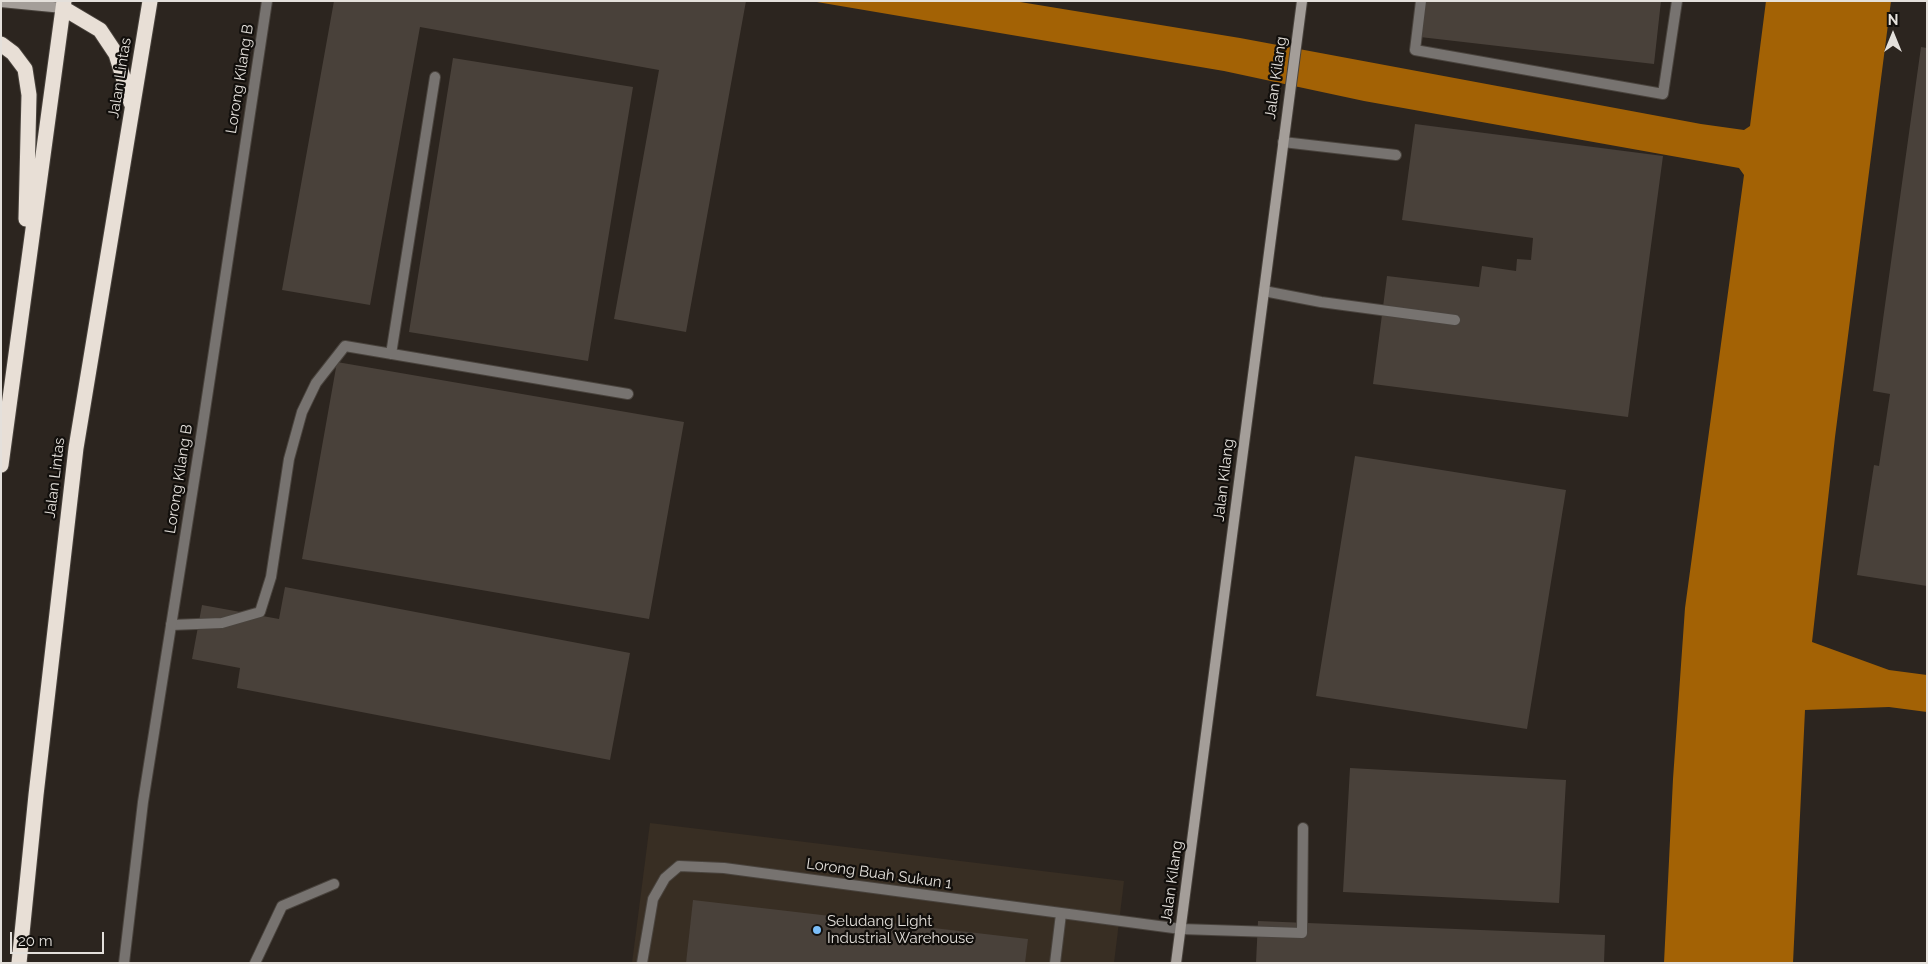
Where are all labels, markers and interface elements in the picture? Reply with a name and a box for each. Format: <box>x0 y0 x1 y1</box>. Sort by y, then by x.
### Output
north arrow <box>1868 10 1918 60</box>
text: N <box>1888 12 1898 28</box>
street label: Lorong Kilang B <box>222 23 258 135</box>
street label: Jalan Lintas <box>105 36 135 120</box>
street label: Jalan Kilang <box>1261 36 1291 120</box>
street label: Lorong Kilang B <box>161 423 197 535</box>
street label: Jalan Lintas <box>41 437 69 519</box>
street label: Jalan Kilang <box>1210 438 1238 522</box>
street label: Jalan Kilang <box>1157 840 1187 924</box>
street label: Lorong Buah Sukun 1 <box>805 855 953 893</box>
place label: Seludang Light Industrial Warehouse <box>827 912 974 947</box>
scale bar <box>12 922 106 954</box>
marker: Seludang Light Industrial Warehouse <box>811 924 823 936</box>
text: 20 m <box>18 932 53 950</box>

